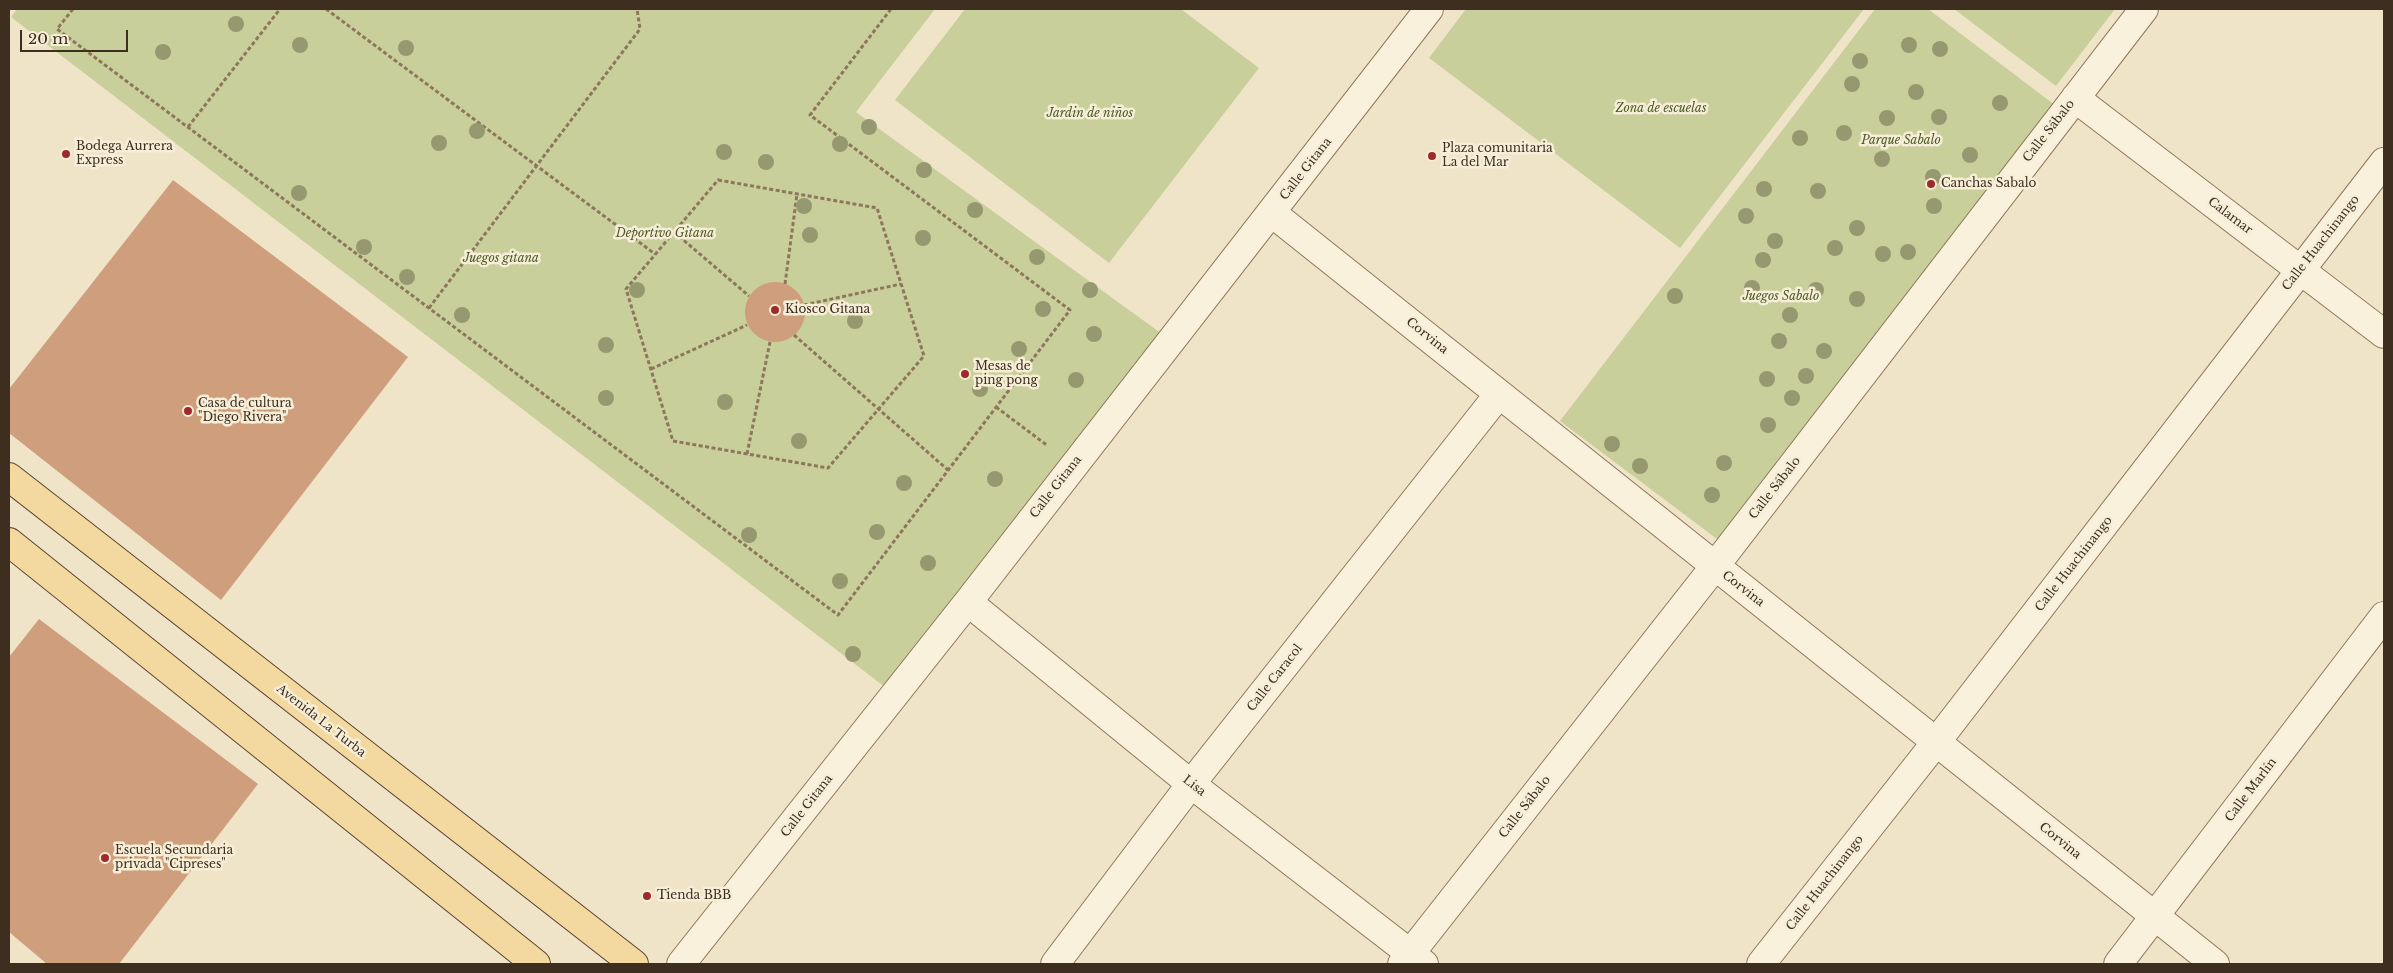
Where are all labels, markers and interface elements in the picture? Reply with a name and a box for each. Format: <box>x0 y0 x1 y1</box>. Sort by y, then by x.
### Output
scale bar <box>22 20 130 52</box>
text: 20 m <box>28 29 68 48</box>
street label: Calle Sábalo <box>2020 97 2078 165</box>
park label: Zona de escuelas <box>1616 102 1706 116</box>
park label: Jardin de niños <box>1047 107 1133 121</box>
park label: Parque Sabalo <box>1861 134 1941 148</box>
street label: Calle Gitana <box>1277 135 1335 203</box>
place label: Bodega Aurrera Express <box>76 140 173 168</box>
place label: Plaza comunitaria La del Mar <box>1442 142 1553 170</box>
marker: Bodega Aurrera Express <box>60 148 72 160</box>
marker: Plaza comunitaria La del Mar <box>1426 150 1438 162</box>
place label: Canchas Sabalo <box>1941 177 2036 191</box>
marker: Canchas Sabalo <box>1925 178 1937 190</box>
street label: Calle Huachinango <box>2279 193 2363 293</box>
street label: Calamar <box>2205 195 2255 237</box>
park label: Deportivo Gitana <box>616 227 714 241</box>
park label: Juegos gitana <box>463 252 539 266</box>
park label: Juegos Sabalo <box>1743 290 1819 304</box>
place label: Kiosco Gitana <box>785 303 870 317</box>
marker: Kiosco Gitana <box>769 304 781 316</box>
street label: Corvina <box>1403 315 1451 357</box>
place label: Mesas de ping pong <box>975 360 1038 388</box>
marker: Mesas de ping pong <box>959 368 971 380</box>
place label: Casa de cultura "Diego Rivera" <box>198 397 292 425</box>
marker: Casa de cultura "Diego Rivera" <box>182 405 194 417</box>
street label: Calle Gitana <box>1027 453 1085 521</box>
street label: Calle Sábalo <box>1746 454 1804 522</box>
street label: Calle Huachinango <box>2032 514 2116 614</box>
street label: Corvina <box>1719 568 1767 610</box>
street label: Calle Caracol <box>1244 642 1306 714</box>
street label: Avenida La Turba <box>274 682 368 760</box>
street label: Calle Marlín <box>2222 755 2280 825</box>
street label: Calle Gitana <box>778 772 836 840</box>
street label: Lisa <box>1180 773 1208 799</box>
street label: Calle Sábalo <box>1496 773 1554 841</box>
street label: Corvina <box>2036 820 2084 862</box>
street label: Calle Huachinango <box>1783 833 1867 933</box>
place label: Escuela Secundaria privada "Cipreses" <box>115 844 233 872</box>
marker: Escuela Secundaria privada "Cipreses" <box>99 852 111 864</box>
place label: Tienda BBB <box>657 889 731 903</box>
marker: Tienda BBB <box>641 890 653 902</box>

